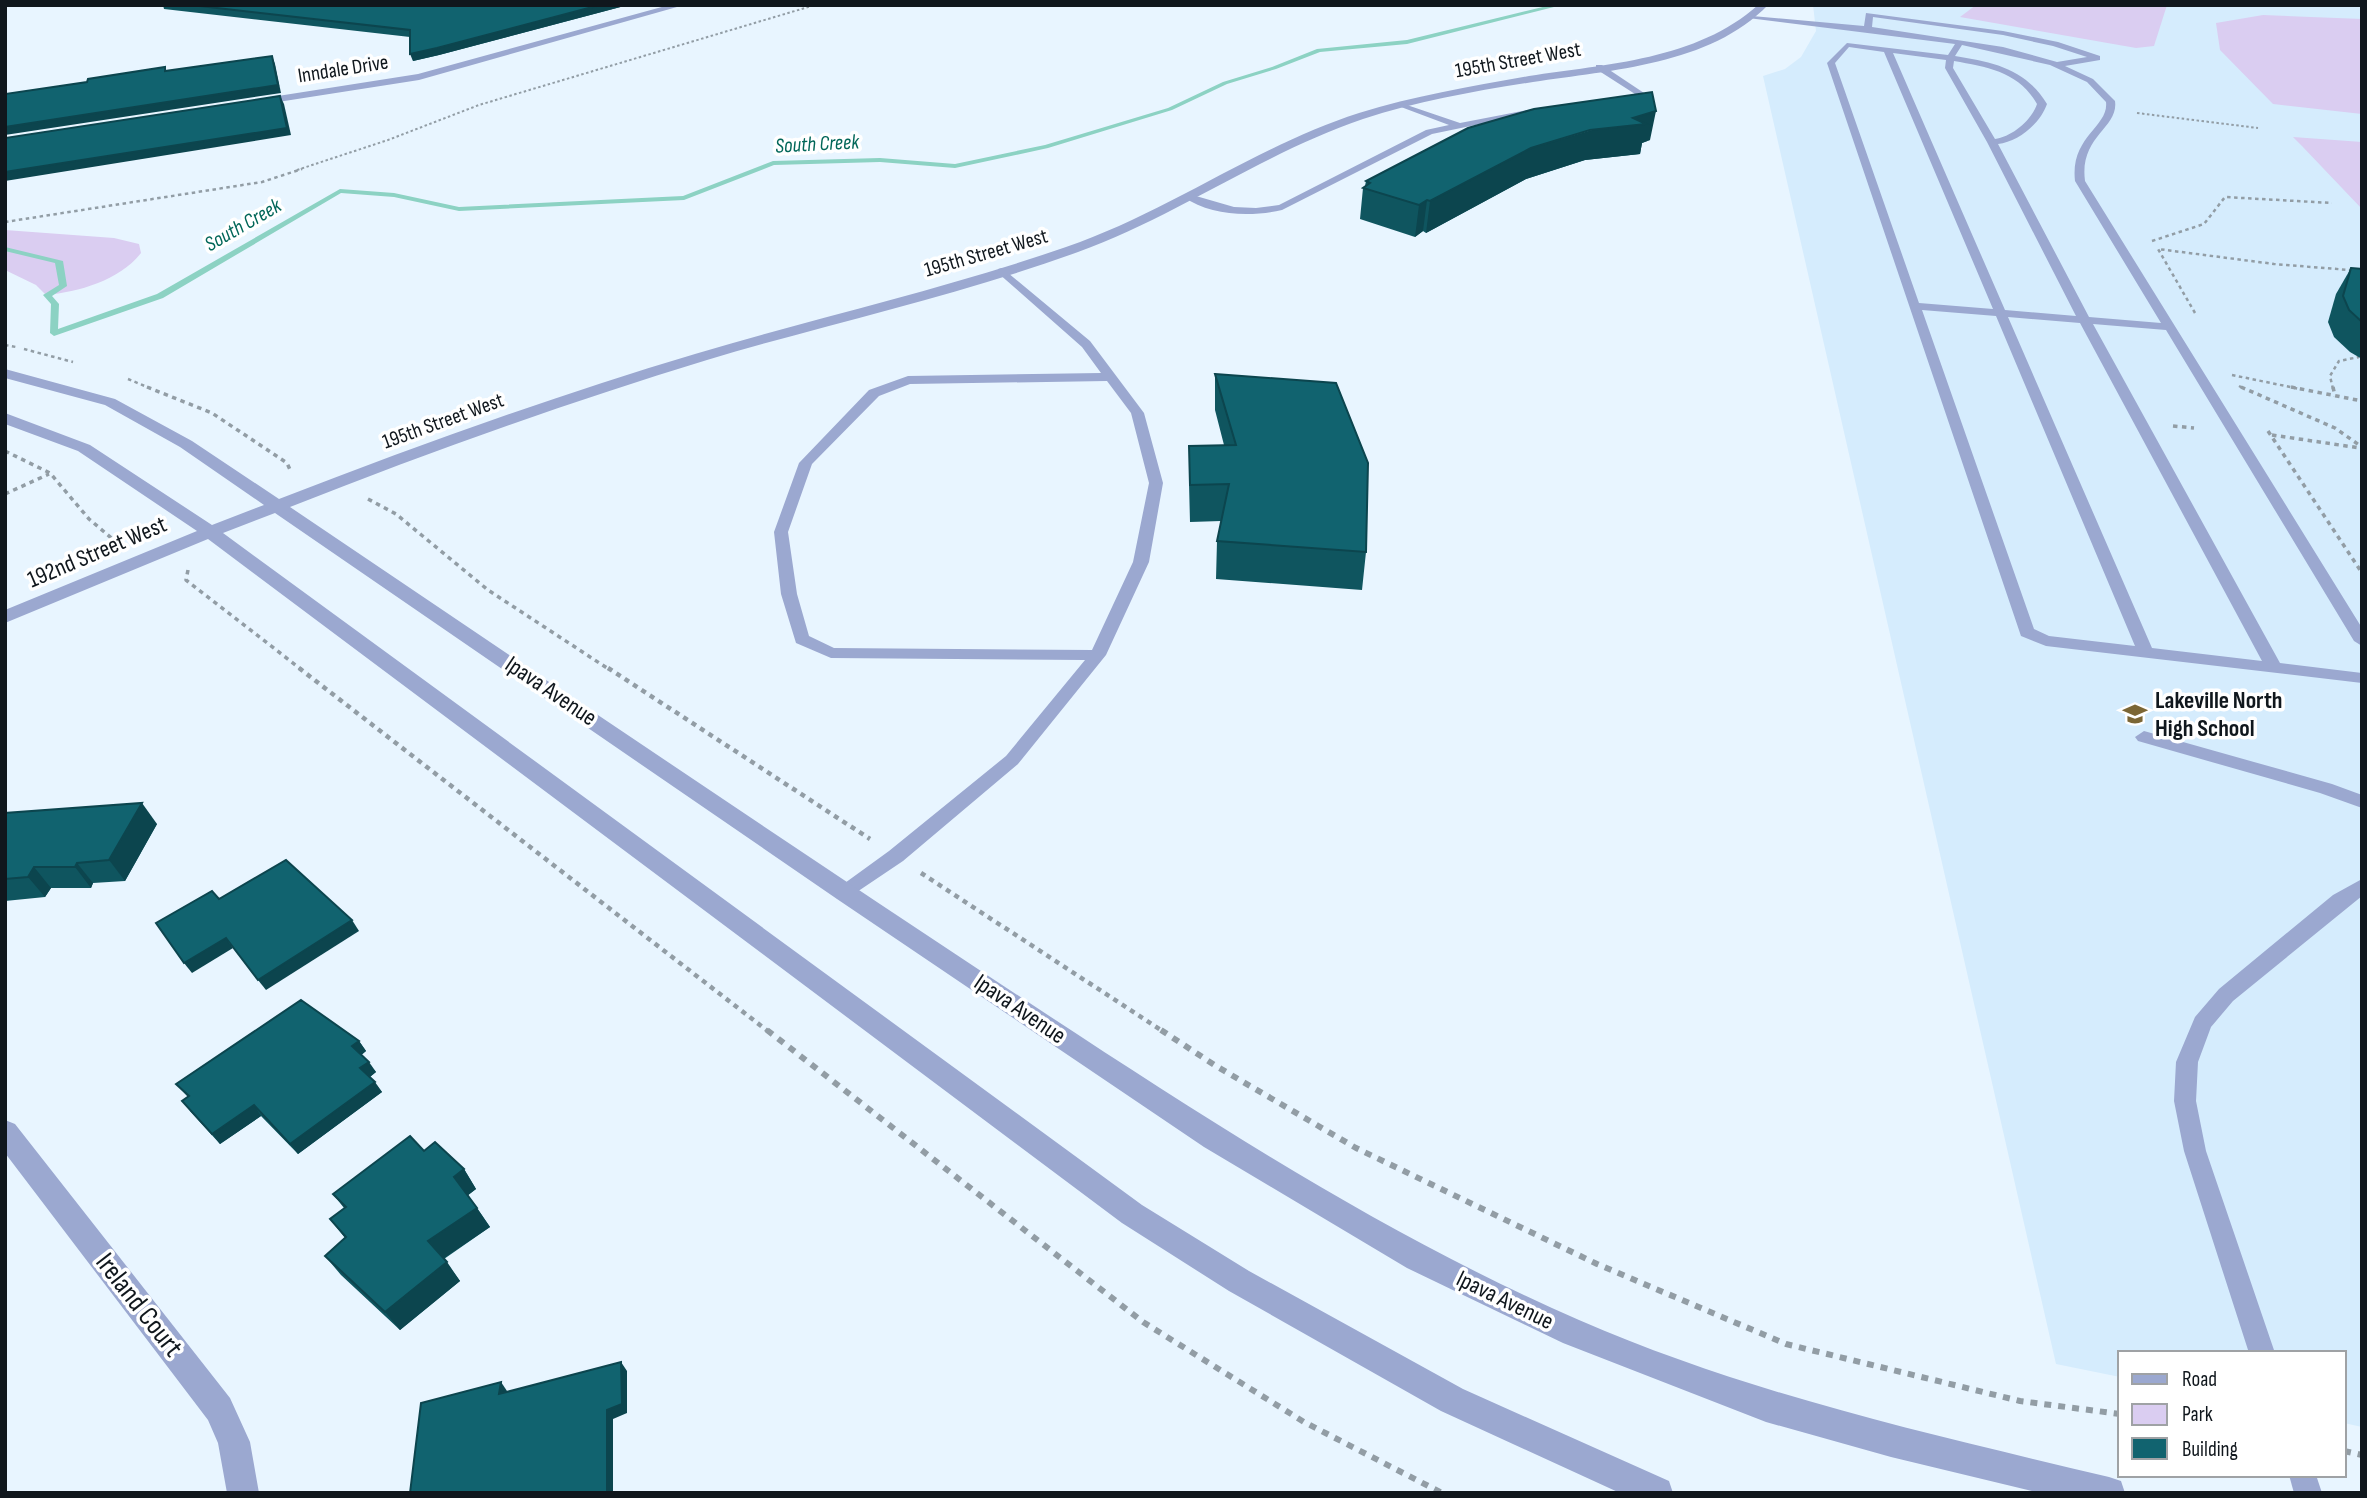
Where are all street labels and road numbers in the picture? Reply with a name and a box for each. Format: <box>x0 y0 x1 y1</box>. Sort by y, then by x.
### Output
street label: 195th Street West <box>1453 37 1583 83</box>
street label: Inndale Drive <box>296 50 390 88</box>
street label: 195th Street West <box>921 223 1051 283</box>
street label: 195th Street West <box>379 388 507 454</box>
street label: 192nd Street West <box>23 510 171 594</box>
street label: Ipava Avenue <box>500 650 602 732</box>
street label: Ipava Avenue <box>969 968 1071 1050</box>
street label: Ireland Court <box>88 1247 190 1363</box>
street label: Ipava Avenue <box>1452 1264 1558 1336</box>

